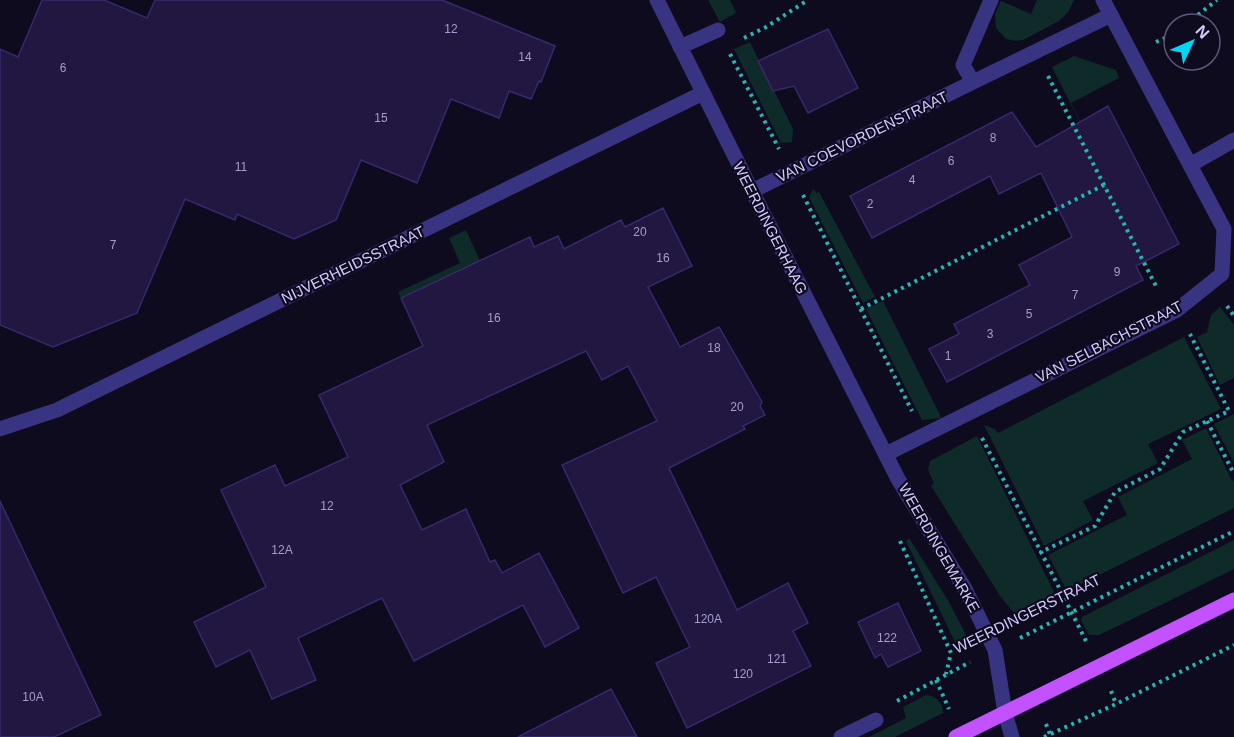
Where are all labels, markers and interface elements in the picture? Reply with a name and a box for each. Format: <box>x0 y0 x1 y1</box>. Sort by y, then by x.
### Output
north arrow <box>1162 12 1222 72</box>
house number: 12 <box>444 22 458 36</box>
text: N <box>1192 22 1213 42</box>
house number: 14 <box>518 50 532 64</box>
house number: 6 <box>60 61 67 75</box>
street label: VAN COEVORDENSTRAAT <box>773 88 950 186</box>
house number: 15 <box>374 111 388 125</box>
house number: 8 <box>990 131 997 145</box>
house number: 6 <box>948 154 955 168</box>
street label: WEERDINGERHAAG <box>730 159 811 297</box>
house number: 11 <box>235 160 248 174</box>
house number: 4 <box>909 173 916 187</box>
house number: 2 <box>867 197 874 211</box>
street label: NIJVERHEIDSSTRAAT <box>278 222 427 307</box>
house number: 20 <box>633 225 647 239</box>
house number: 7 <box>110 238 117 252</box>
house number: 16 <box>656 251 670 265</box>
house number: 9 <box>1114 265 1121 279</box>
house number: 7 <box>1072 288 1079 302</box>
street label: VAN SELBACHSTRAAT <box>1033 297 1185 386</box>
house number: 5 <box>1026 307 1033 321</box>
house number: 16 <box>487 311 501 325</box>
house number: 3 <box>987 327 994 341</box>
house number: 18 <box>707 341 721 355</box>
house number: 1 <box>945 349 952 363</box>
house number: 20 <box>730 400 744 414</box>
street label: WEERDINGEMARKE <box>896 480 983 615</box>
house number: 12 <box>320 499 334 513</box>
house number: 12A <box>271 543 293 557</box>
street label: WEERDINGERSTRAAT <box>951 571 1103 657</box>
house number: 120A <box>694 612 722 626</box>
house number: 122 <box>877 631 897 645</box>
house number: 121 <box>767 652 787 666</box>
house number: 120 <box>733 667 753 681</box>
house number: 10A <box>22 690 44 704</box>

